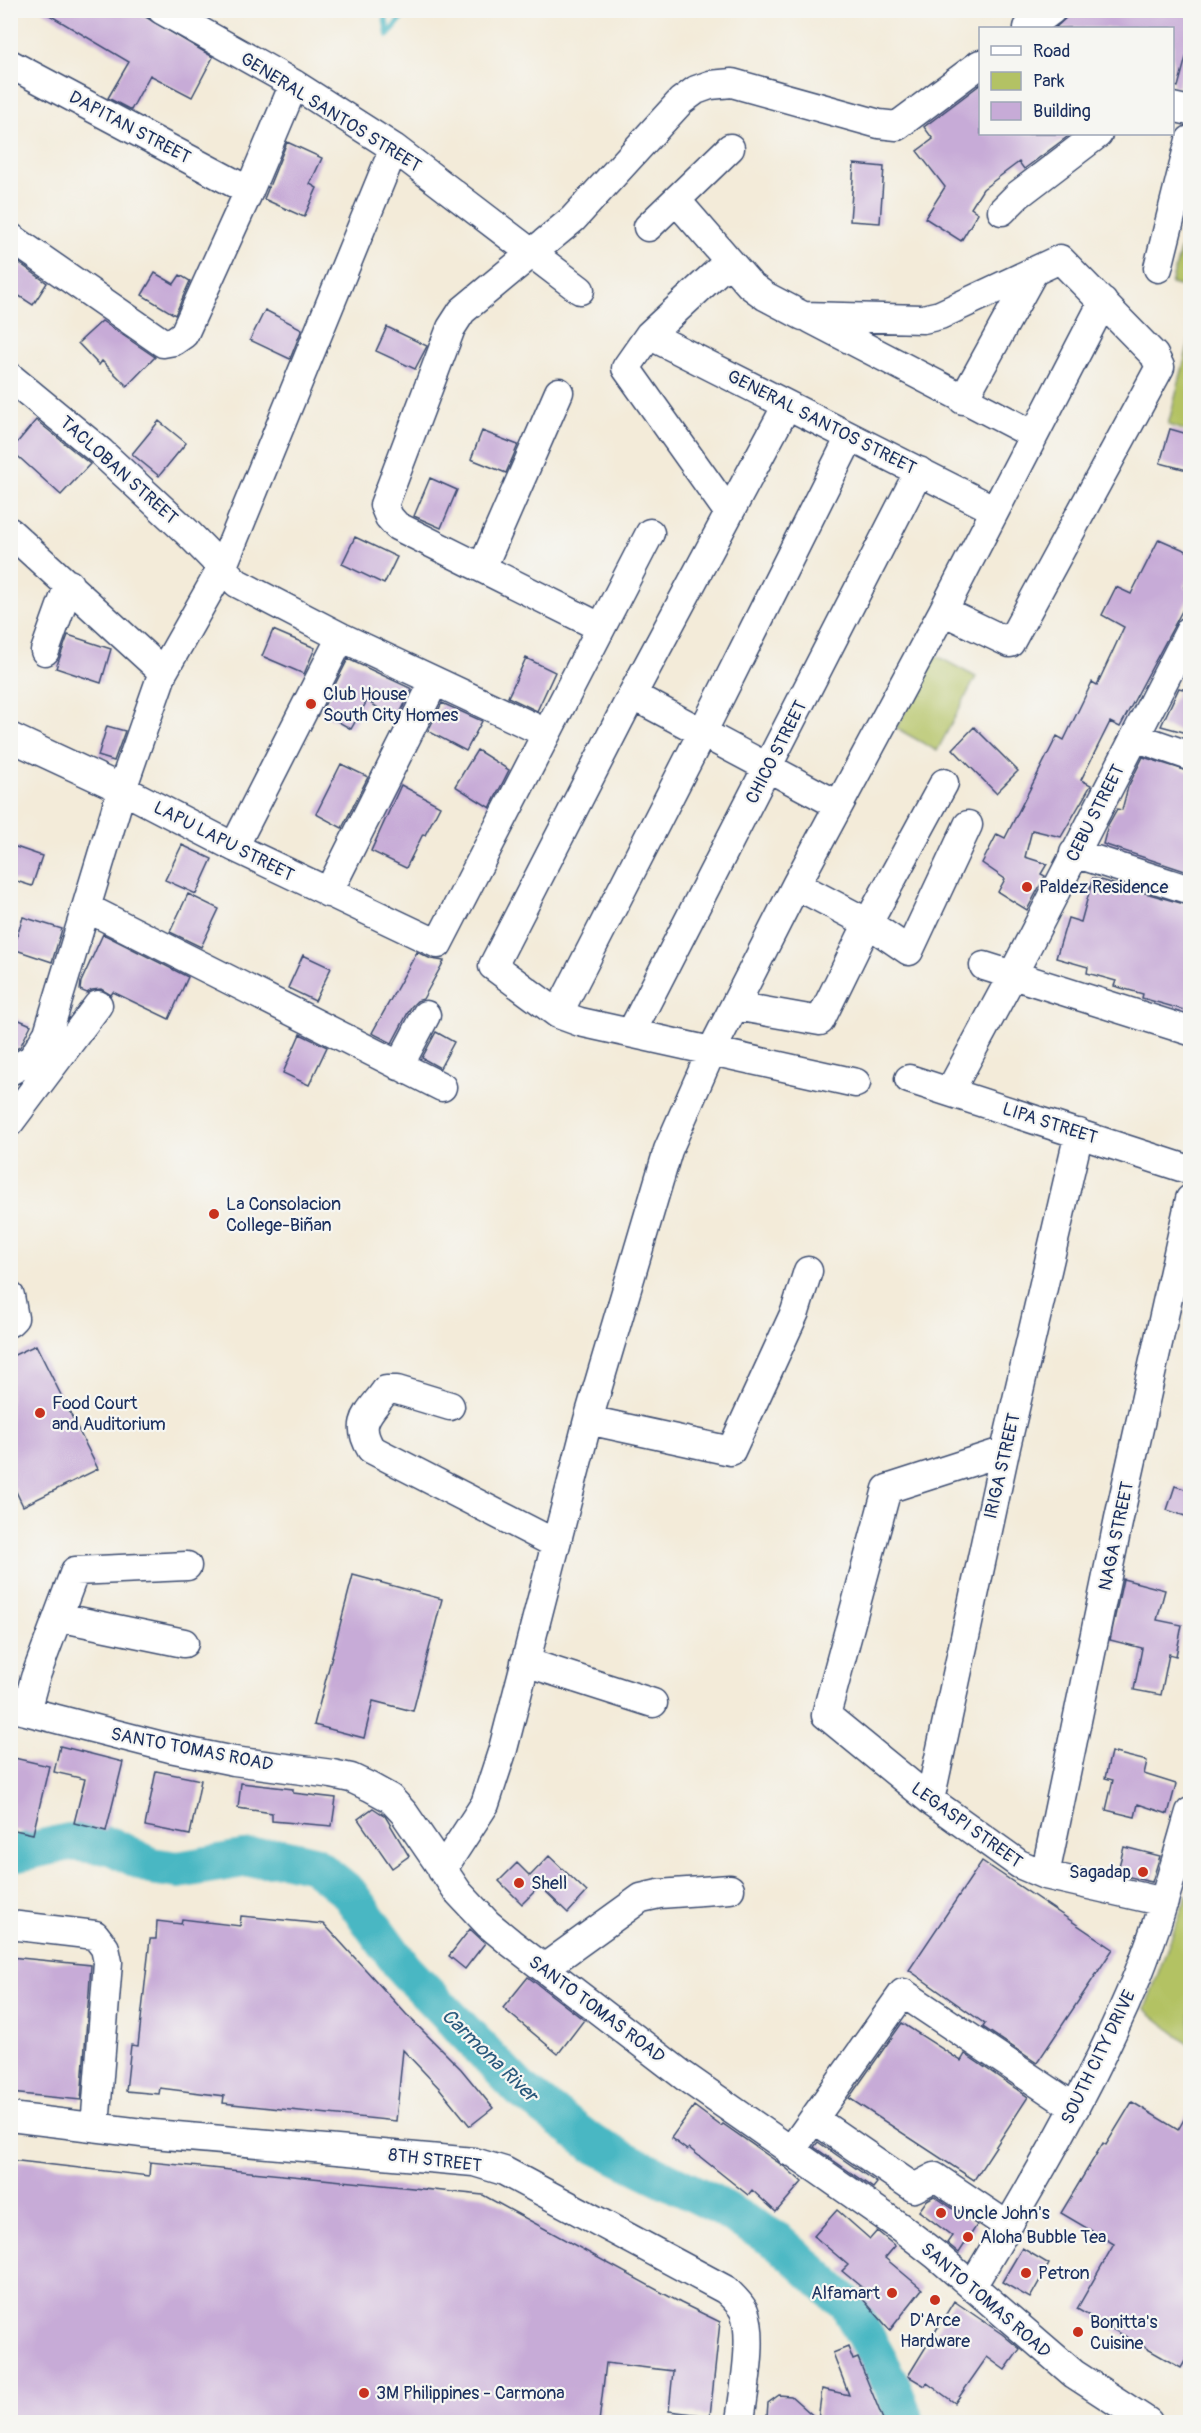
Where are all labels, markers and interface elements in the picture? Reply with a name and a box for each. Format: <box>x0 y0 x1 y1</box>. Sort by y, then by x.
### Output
legend <box>979 27 1174 135</box>
text: Road <box>1033 40 1070 63</box>
street label: GENERAL SANTOS STREET <box>236 47 426 178</box>
text: Park <box>1033 70 1065 93</box>
street label: DAPITAN STREET <box>65 86 195 169</box>
text: Building <box>1033 100 1091 123</box>
street label: GENERAL SANTOS STREET <box>723 365 920 480</box>
street label: TACLOBAN STREET <box>55 411 183 530</box>
place label: Club House South City Homes <box>323 683 458 727</box>
marker: Club House South City Homes <box>304 697 318 711</box>
street label: CHICO STREET <box>741 697 812 808</box>
street label: CEBU STREET <box>1061 761 1130 866</box>
street label: LAPU LAPU STREET <box>150 796 298 887</box>
place label: Paldez Residence <box>1039 876 1168 899</box>
marker: Paldez Residence <box>1020 880 1034 894</box>
street label: LIPA STREET <box>1000 1097 1100 1150</box>
place label: La Consolacion College-Biñan <box>226 1193 341 1237</box>
marker: La Consolacion College-Biñan <box>207 1207 221 1221</box>
place label: Food Court and Auditorium <box>52 1392 166 1436</box>
marker: Food Court and Auditorium <box>33 1406 47 1420</box>
street label: IRIGA STREET <box>979 1411 1026 1521</box>
street label: NAGA STREET <box>1094 1479 1139 1593</box>
street label: SANTO TOMAS ROAD <box>109 1722 275 1777</box>
street label: LEGASPI STREET <box>906 1777 1027 1874</box>
place label: Sagadap <box>1069 1861 1131 1884</box>
marker: Sagadap <box>1136 1865 1150 1879</box>
place label: Shell <box>531 1872 567 1895</box>
marker: Shell <box>512 1876 526 1890</box>
street label: SANTO TOMAS ROAD <box>524 1951 669 2068</box>
street label: SOUTH CITY DRIVE <box>1056 1986 1141 2128</box>
water label: Carmona River <box>436 2003 545 2109</box>
street label: 8TH STREET <box>387 2143 483 2178</box>
place label: Uncle John's <box>953 2202 1050 2225</box>
marker: Uncle John's <box>934 2206 948 2220</box>
place label: Aloha Bubble Tea <box>980 2226 1107 2249</box>
marker: Aloha Bubble Tea <box>961 2230 975 2244</box>
street label: SANTO TOMAS ROAD <box>916 2238 1055 2363</box>
place label: Petron <box>1038 2262 1090 2285</box>
marker: Petron <box>1019 2266 1033 2280</box>
place label: Alfamart <box>811 2282 881 2305</box>
marker: Alfamart <box>885 2286 899 2300</box>
marker: D'Arce Hardware <box>928 2293 942 2307</box>
place label: D'Arce Hardware <box>900 2309 970 2353</box>
place label: Bonitta's Cuisine <box>1090 2311 1158 2355</box>
marker: Bonitta's Cuisine <box>1071 2325 1085 2339</box>
place label: 3M Philippines - Carmona <box>376 2382 565 2405</box>
marker: 3M Philippines - Carmona <box>357 2386 371 2400</box>

